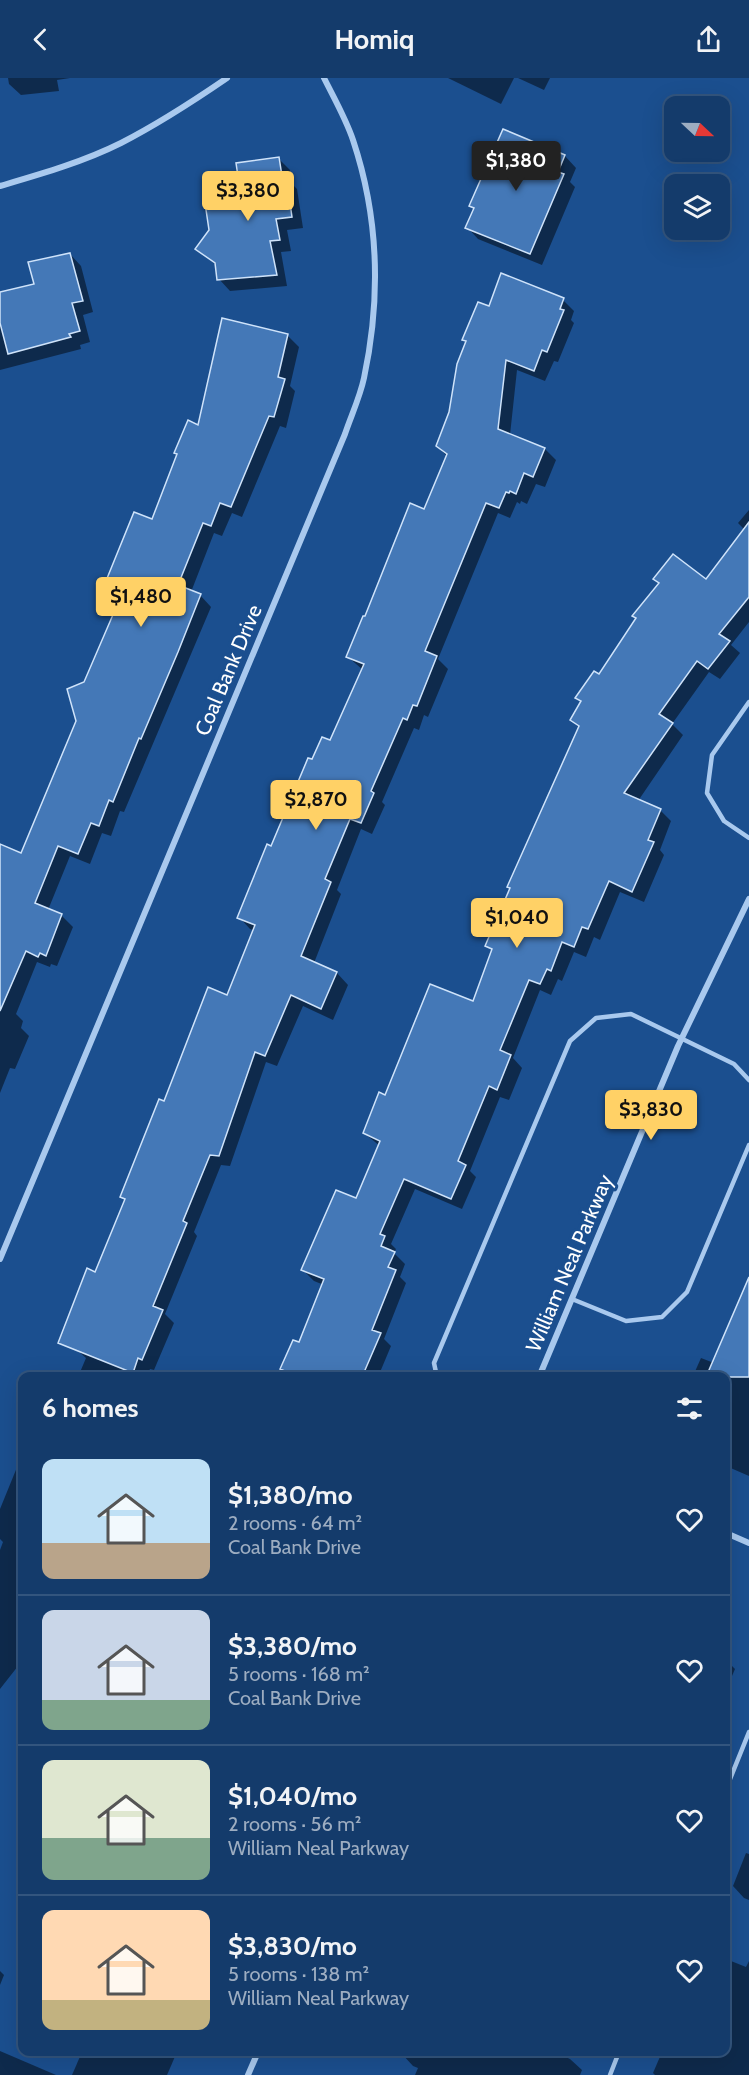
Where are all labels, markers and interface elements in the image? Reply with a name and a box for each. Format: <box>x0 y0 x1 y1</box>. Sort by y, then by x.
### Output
icon: back <box>24 23 57 56</box>
text: Homiq <box>334 23 415 56</box>
icon: share <box>692 23 725 56</box>
north arrow <box>664 96 730 162</box>
map controls <box>664 96 730 240</box>
pin: $1,380 <box>467 141 565 192</box>
text: $1,380 <box>486 148 546 172</box>
pin: $3,380 <box>199 171 297 222</box>
button: layers <box>664 174 730 240</box>
text: $3,380 <box>216 178 280 202</box>
pin: $1,480 <box>92 577 190 628</box>
text: $1,480 <box>110 584 172 608</box>
street label: Coal Bank Drive <box>189 601 267 739</box>
pin: $2,870 <box>267 780 365 831</box>
text: $2,870 <box>284 787 348 811</box>
pin: $1,040 <box>468 898 566 949</box>
text: $1,040 <box>485 905 549 929</box>
pin: $3,830 <box>602 1090 700 1141</box>
text: $3,830 <box>619 1097 683 1121</box>
street label: William Neal Parkway <box>520 1170 618 1355</box>
text: 6 homes <box>42 1392 139 1424</box>
icon: filters <box>673 1392 706 1425</box>
text: $1,380/mo <box>228 1479 353 1511</box>
icon: home <box>90 1483 162 1555</box>
icon: heart <box>673 1503 706 1536</box>
text: 2 rooms · 64 m² <box>228 1511 362 1535</box>
text: Coal Bank Drive <box>228 1535 361 1559</box>
text: $3,380/mo <box>228 1630 357 1662</box>
icon: home <box>90 1634 162 1706</box>
icon: heart <box>673 1654 706 1687</box>
text: 5 rooms · 168 m² <box>228 1662 370 1686</box>
text: Coal Bank Drive <box>228 1686 361 1710</box>
text: $1,040/mo <box>228 1780 357 1812</box>
icon: home <box>90 1784 162 1856</box>
icon: heart <box>673 1804 706 1837</box>
text: 2 rooms · 56 m² <box>228 1812 361 1836</box>
text: William Neal Parkway <box>228 1836 409 1860</box>
text: $3,830/mo <box>228 1930 357 1962</box>
icon: home <box>90 1934 162 2006</box>
icon: heart <box>673 1954 706 1987</box>
text: 5 rooms · 138 m² <box>228 1962 369 1986</box>
text: William Neal Parkway <box>228 1986 409 2010</box>

